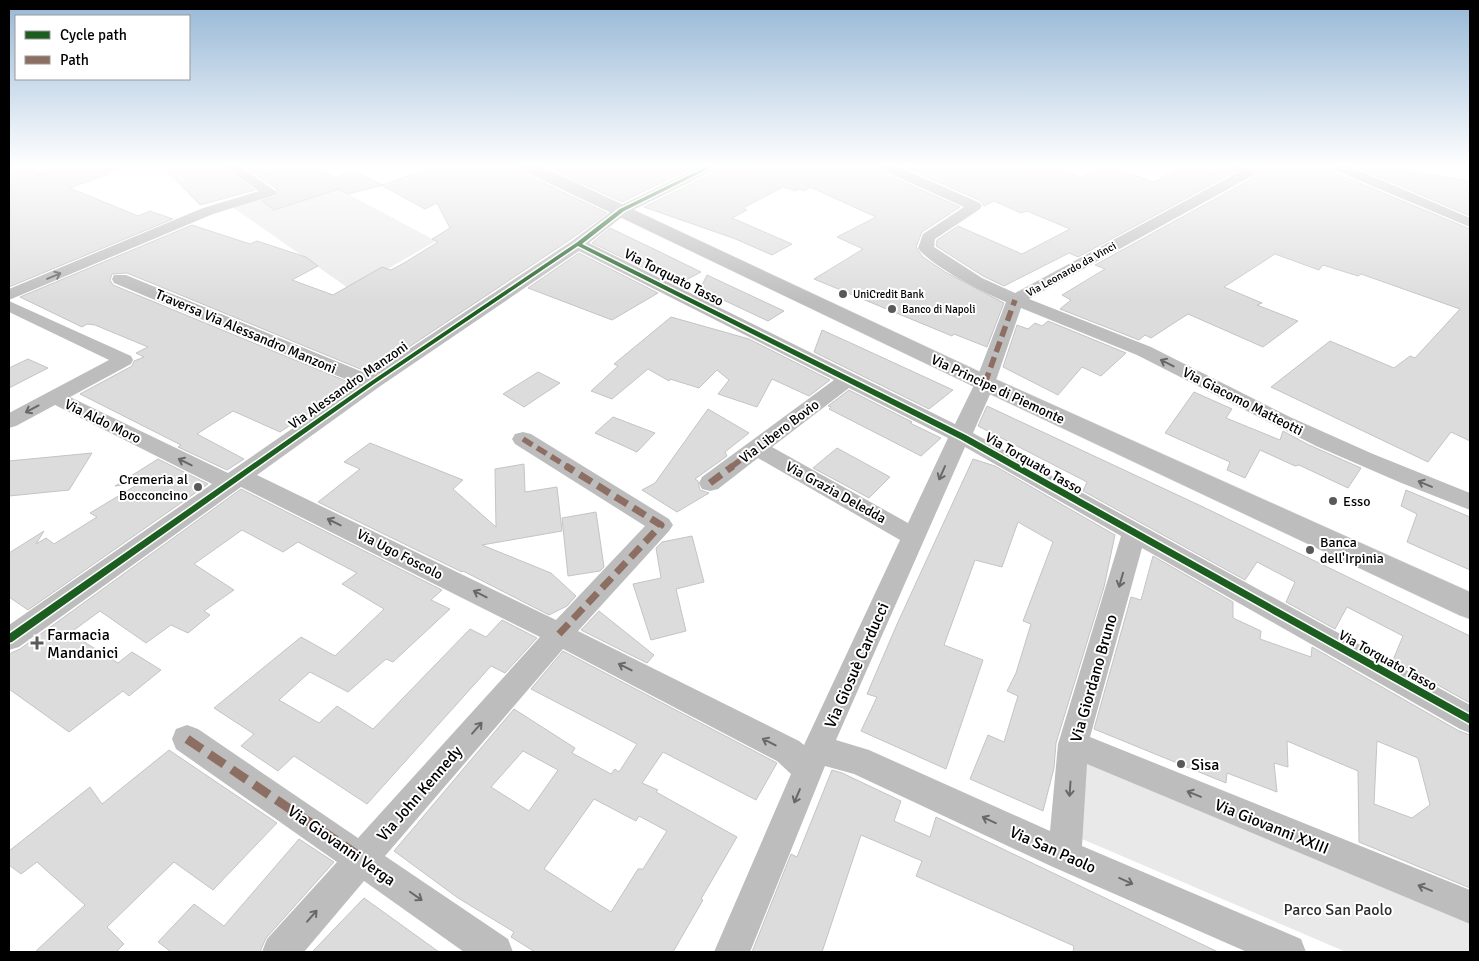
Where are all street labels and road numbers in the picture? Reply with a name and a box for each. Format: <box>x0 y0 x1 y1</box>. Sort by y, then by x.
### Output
street label: Via Leonardo da Vinci <box>1024 239 1119 300</box>
street label: Via Torquato Tasso <box>621 245 726 310</box>
street label: Traversa Via Alessandro Manzoni <box>153 286 339 377</box>
street label: Via Alessandro Manzoni <box>285 338 411 433</box>
street label: Via Principe di Piemonte <box>928 351 1067 428</box>
street label: Via Giacomo Matteotti <box>1180 364 1306 439</box>
street label: Via Aldo Moro <box>62 396 144 447</box>
street label: Via Libero Bovio <box>736 396 823 467</box>
street label: Via Torquato Tasso <box>982 429 1085 498</box>
street label: Via Grazia Deledda <box>782 458 889 527</box>
street label: Via Ugo Foscolo <box>354 525 446 583</box>
street label: Via Giosuè Carducci <box>820 599 894 731</box>
street label: Via Giordano Bruno <box>1066 612 1122 745</box>
street label: Via Torquato Tasso <box>1336 626 1440 694</box>
street label: Via John Kennedy <box>373 741 467 846</box>
street label: Via Giovanni XXIII <box>1212 795 1332 859</box>
street label: Via Giovanni Verga <box>284 801 399 891</box>
street label: Via San Paolo <box>1006 822 1099 878</box>

